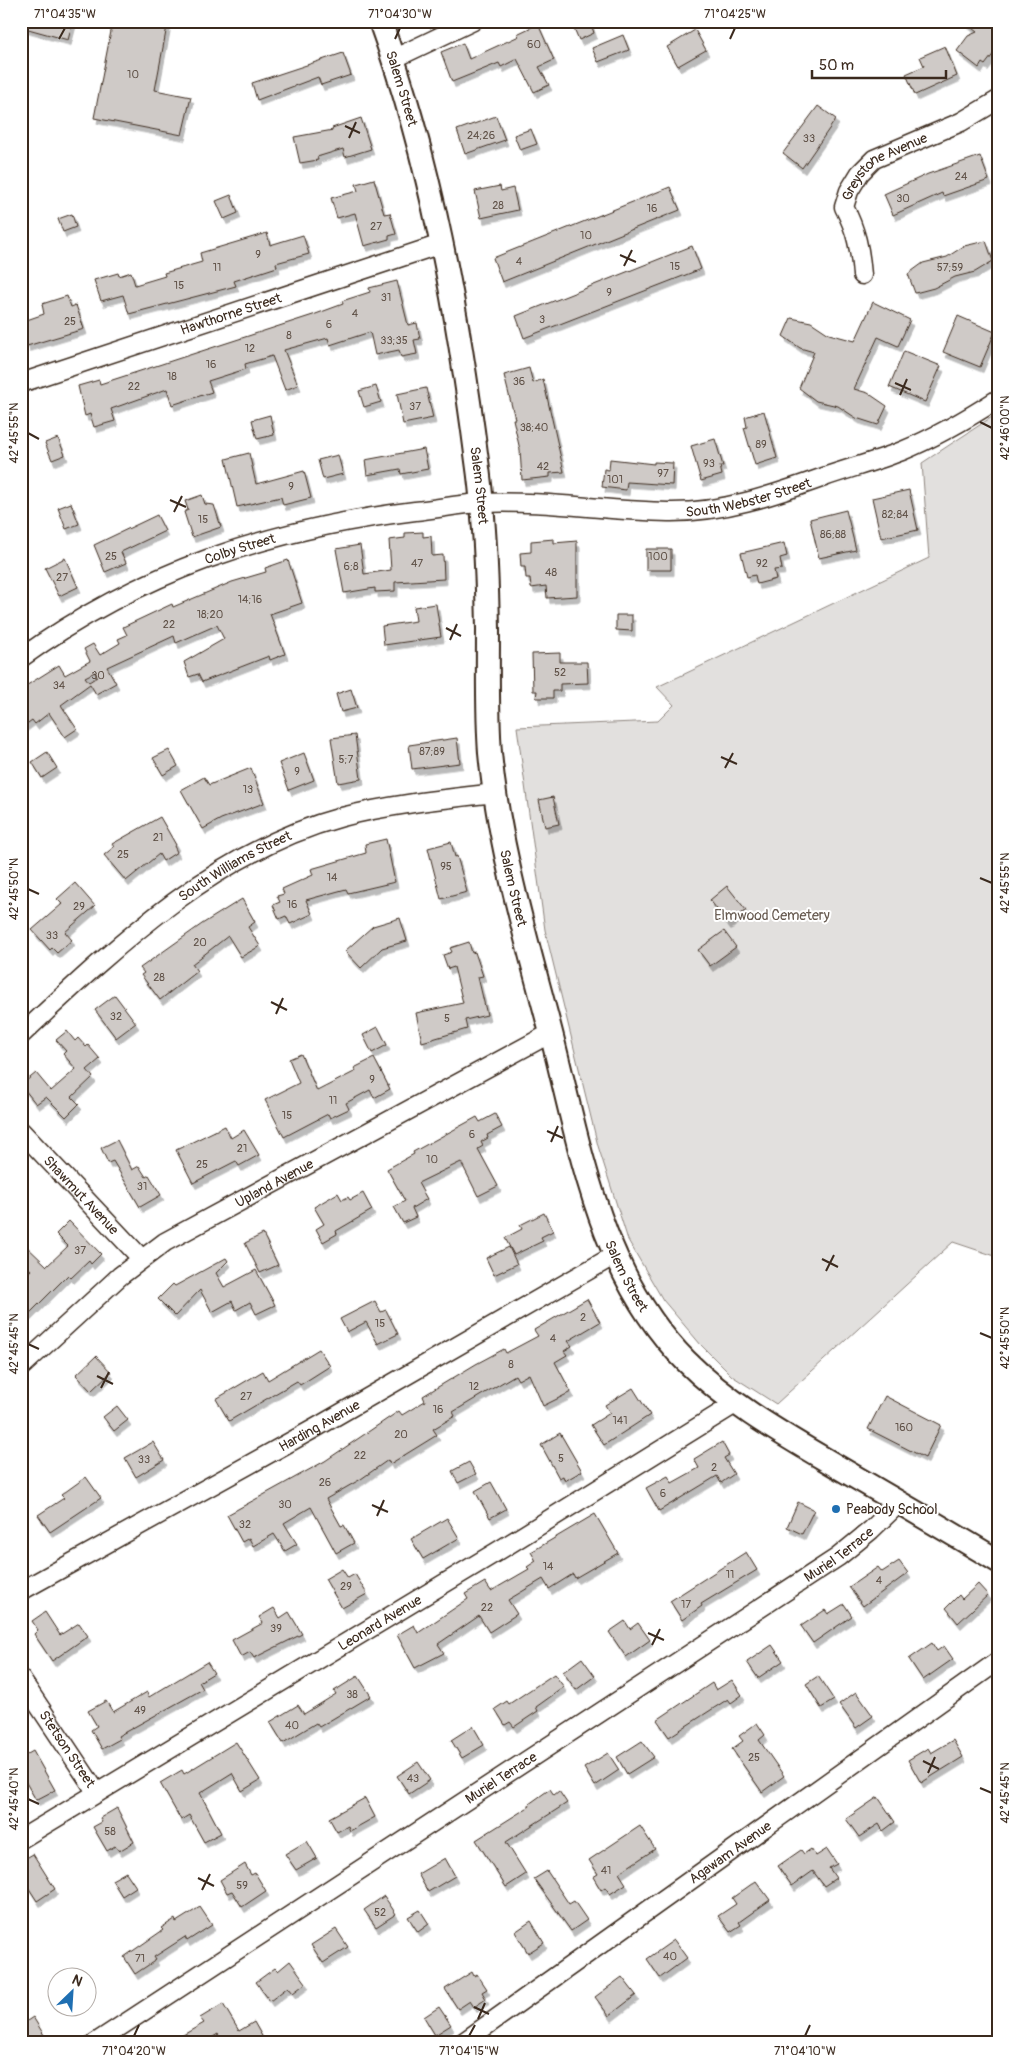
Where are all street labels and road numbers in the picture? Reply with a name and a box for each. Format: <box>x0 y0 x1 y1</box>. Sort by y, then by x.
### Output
street label: Salem Street <box>382 49 421 129</box>
street label: Greystone Avenue <box>839 129 930 202</box>
street label: Hawthorne Street <box>178 289 284 339</box>
street label: Salem Street <box>466 445 492 525</box>
street label: South Webster Street <box>685 474 814 521</box>
street label: Colby Street <box>202 530 278 568</box>
street label: South Williams Street <box>175 827 294 905</box>
street label: Salem Street <box>496 848 531 928</box>
street label: Shawmut Avenue <box>40 1152 122 1238</box>
street label: Upland Avenue <box>232 1155 316 1211</box>
street label: Salem Street <box>601 1238 652 1315</box>
street label: Harding Avenue <box>276 1396 363 1456</box>
street label: Muriel Terrace <box>801 1523 877 1586</box>
street label: Leonard Avenue <box>335 1591 425 1655</box>
street label: Stetson Street <box>35 1707 99 1791</box>
street label: Muriel Terrace <box>462 1748 540 1808</box>
street label: Agawam Avenue <box>686 1817 775 1888</box>

